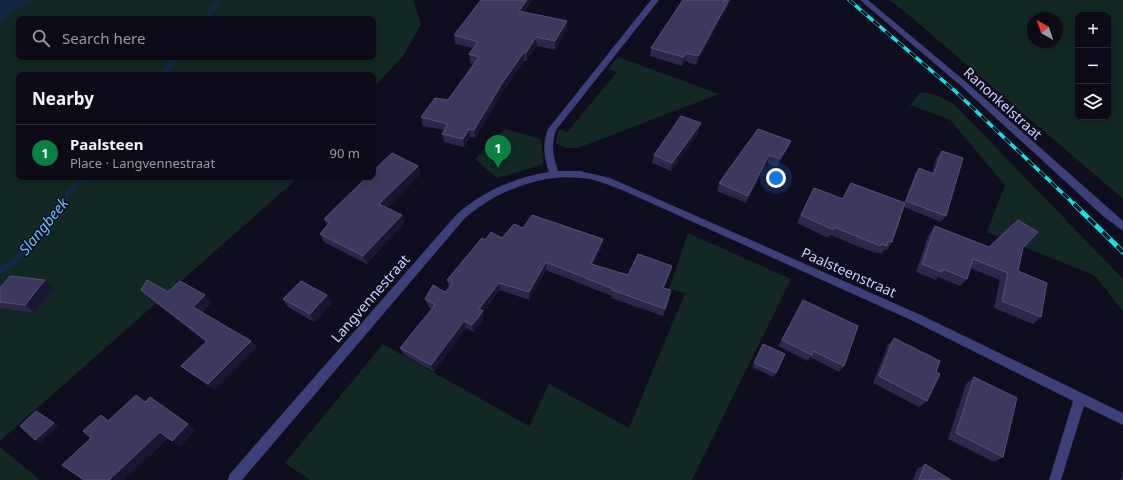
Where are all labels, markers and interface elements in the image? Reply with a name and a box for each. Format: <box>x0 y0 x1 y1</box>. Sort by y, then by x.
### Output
north arrow <box>1027 12 1063 48</box>
map controls <box>1075 12 1111 120</box>
button: + <box>1075 12 1111 48</box>
search box <box>16 16 376 60</box>
icon: search <box>30 27 52 49</box>
text: Search here <box>62 28 145 48</box>
button: − <box>1075 48 1111 84</box>
street label: Ranonkelstraat <box>960 63 1046 143</box>
button: layers <box>1075 84 1111 120</box>
text: Nearby <box>32 87 94 110</box>
text: Paalsteen <box>70 134 143 154</box>
pin: 1 <box>485 135 511 168</box>
text: 1 <box>41 144 49 162</box>
text: 90 m <box>330 144 360 162</box>
text: Place · Langvennestraat <box>70 154 215 172</box>
your location <box>766 168 786 188</box>
water label: Slangbeek <box>14 193 73 259</box>
street label: Paalsteenstraat <box>799 243 899 301</box>
street label: Langvennestraat <box>327 250 413 346</box>

